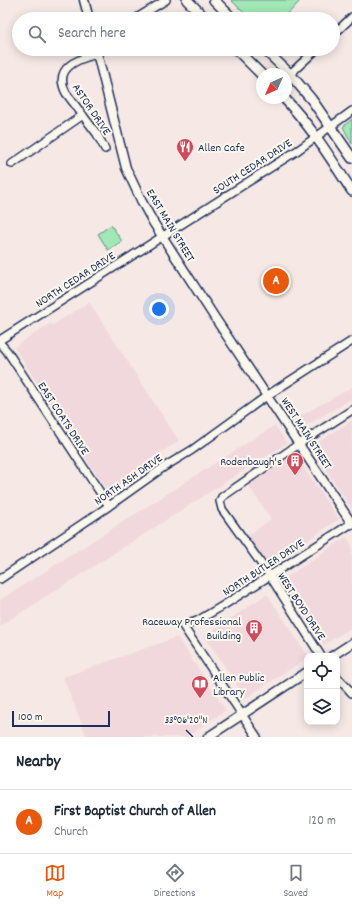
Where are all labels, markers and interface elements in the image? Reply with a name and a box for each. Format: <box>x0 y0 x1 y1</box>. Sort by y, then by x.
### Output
search box <box>12 12 340 56</box>
icon: search <box>26 23 48 45</box>
text: Search here <box>58 23 126 45</box>
north arrow <box>256 68 292 104</box>
street label: ASTOR DRIVE <box>67 81 115 140</box>
street label: SOUTH CEDAR DRIVE <box>210 135 296 199</box>
restaurant icon: Allen Cafe <box>175 137 195 162</box>
place label: Allen Cafe <box>198 140 245 157</box>
street label: EAST MAIN STREET <box>141 186 198 266</box>
street label: NORTH CEDAR DRIVE <box>33 248 120 312</box>
pin: A <box>263 266 289 296</box>
your location <box>149 299 169 319</box>
street label: EAST COATS DRIVE <box>33 379 93 459</box>
street label: WEST MAIN STREET <box>276 394 336 473</box>
street label: NORTH ASH DRIVE <box>91 450 167 510</box>
building icon: Rodenbaugh's <box>285 451 305 476</box>
place label: Rodenbaugh's <box>220 454 282 471</box>
street label: NORTH BUTLER DRIVE <box>220 535 309 601</box>
street label: WEST BOYD DRIVE <box>272 569 329 645</box>
place label: Raceway Professional Building <box>142 614 241 645</box>
building icon: Raceway Professional Building <box>244 618 264 643</box>
map controls <box>304 653 340 725</box>
button: locate <box>304 653 340 689</box>
place label: Allen Public Library <box>213 670 265 701</box>
library icon: Allen Public Library <box>190 674 210 699</box>
button: layers <box>304 689 340 725</box>
scale bar <box>12 709 110 728</box>
text: 100 m <box>18 710 42 726</box>
text: 33°06'20"N <box>165 714 207 728</box>
text: Nearby <box>16 751 60 775</box>
text: First Baptist Church of Allen <box>54 801 216 823</box>
text: A <box>25 812 33 831</box>
text: 120 m <box>308 812 336 831</box>
text: Church <box>54 823 88 842</box>
tab: Map <box>44 862 66 902</box>
tab: Directions <box>154 862 196 902</box>
tab: Saved <box>283 862 308 902</box>

